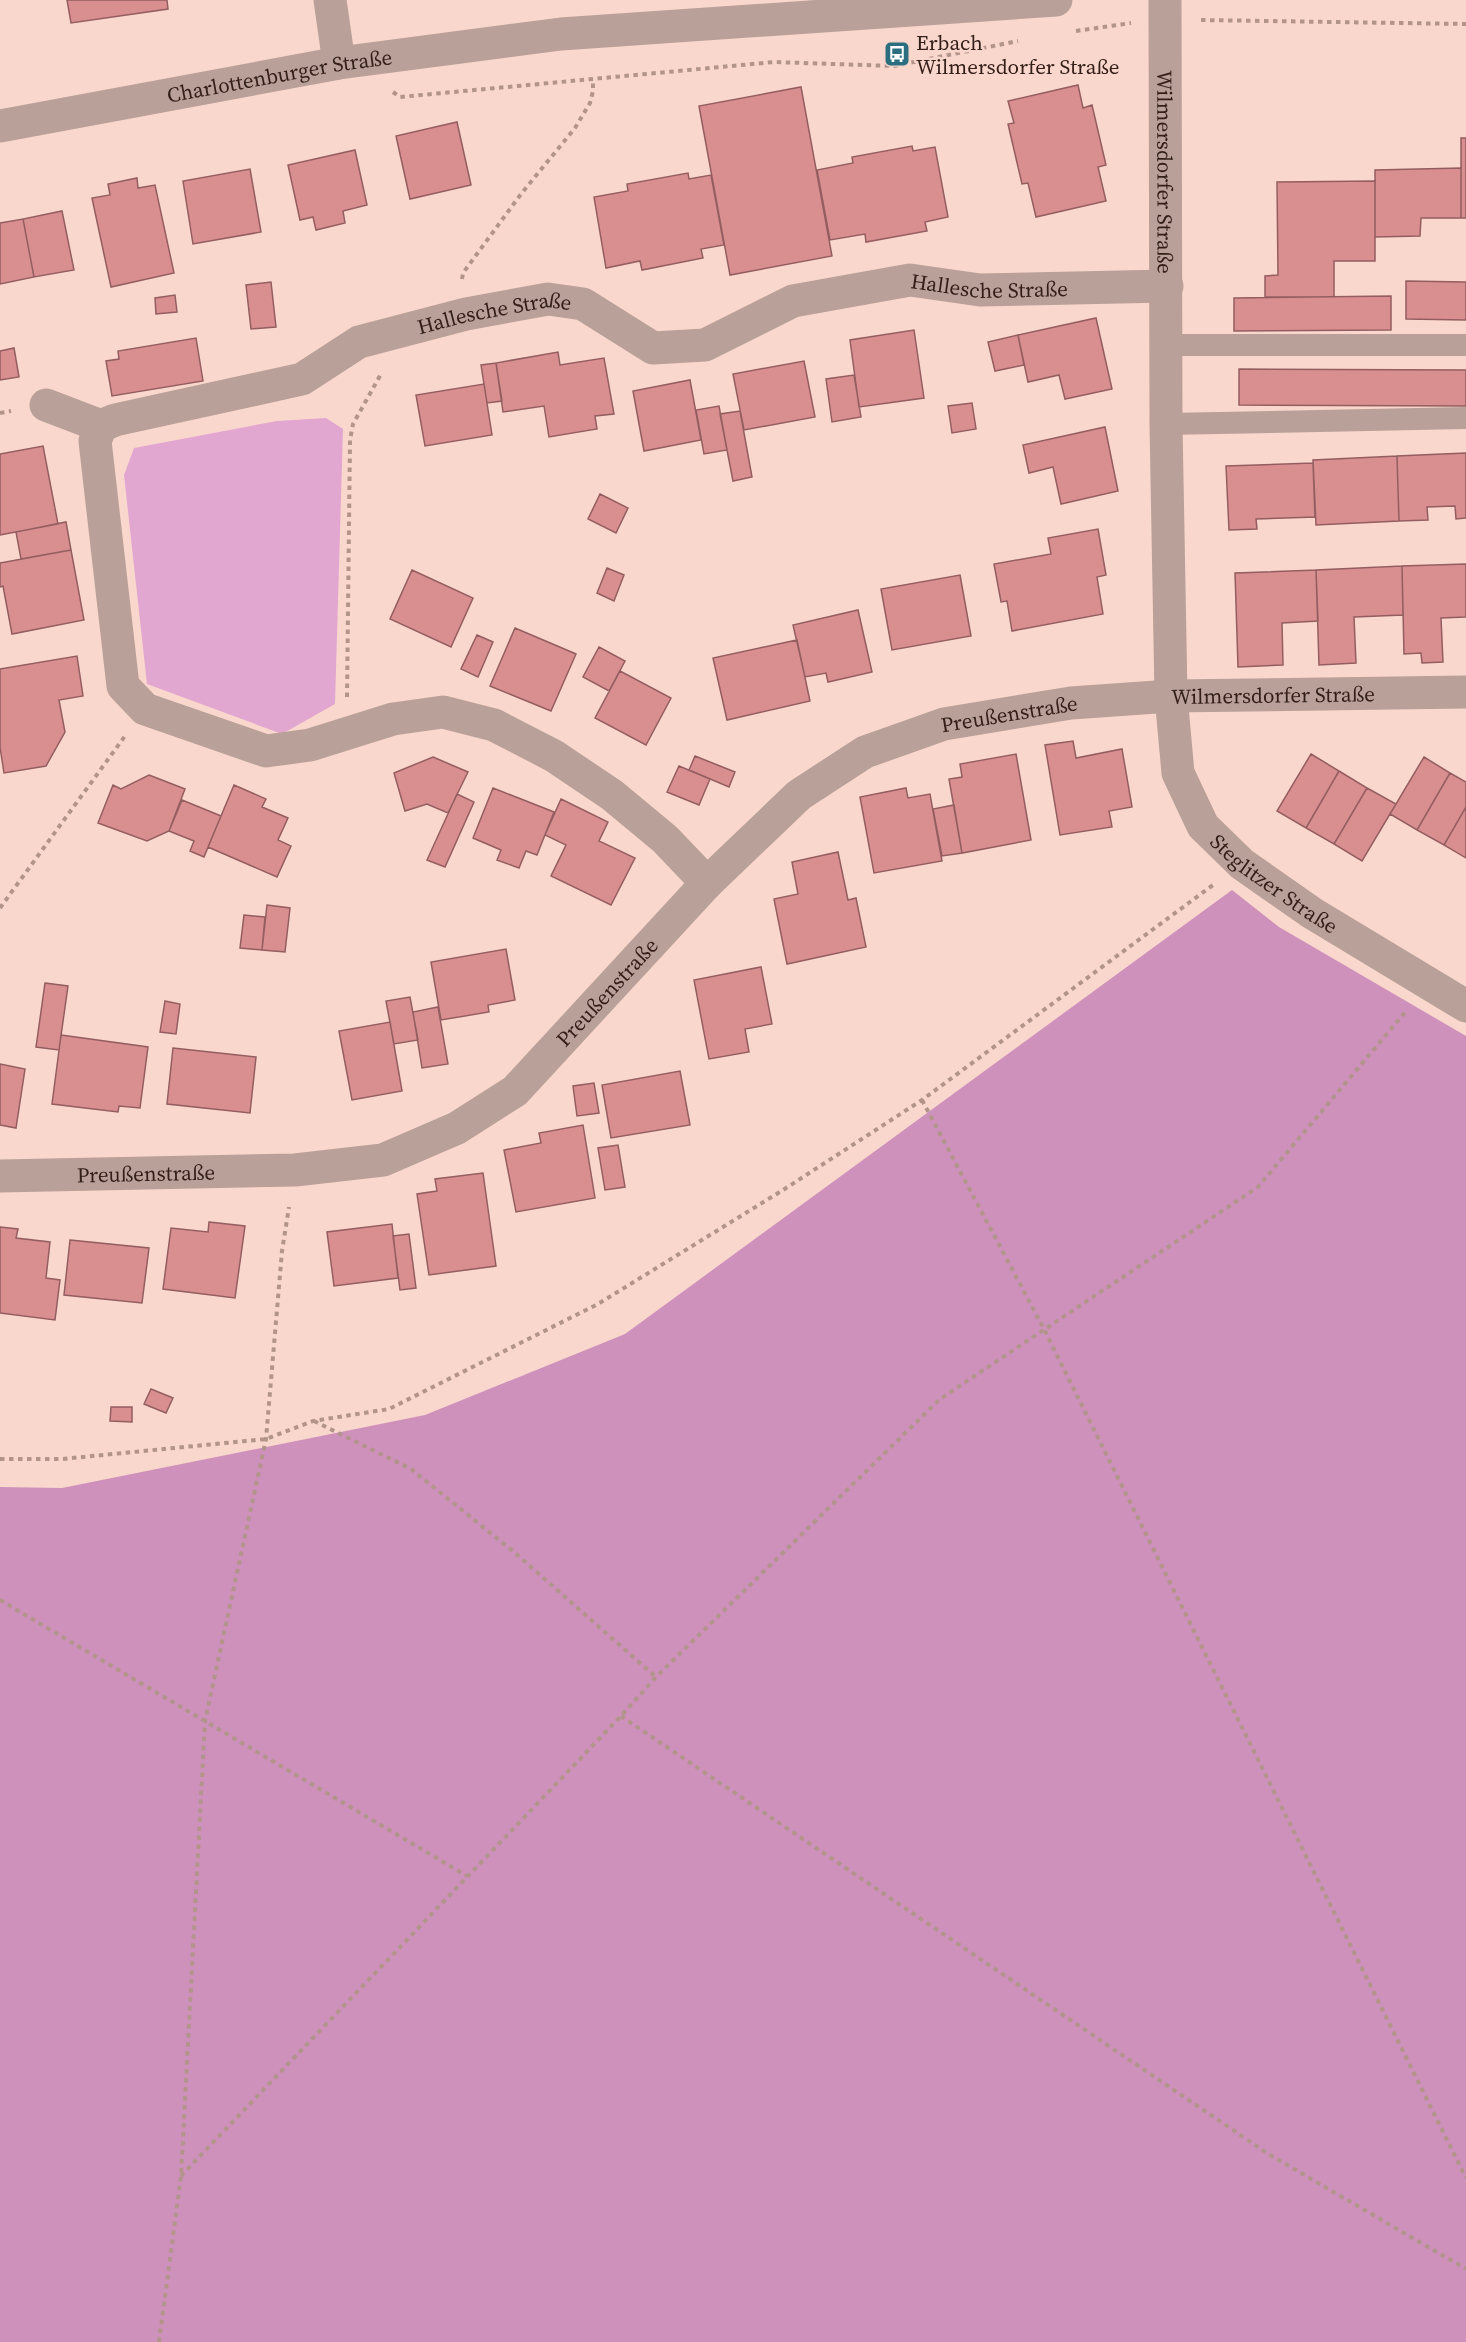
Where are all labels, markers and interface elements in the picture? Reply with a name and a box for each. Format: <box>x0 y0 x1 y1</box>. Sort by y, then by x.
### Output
place label: Erbach Wilmersdorfer Straße <box>916 28 1119 81</box>
bus stop icon: Erbach Wilmersdorfer Straße <box>882 39 912 69</box>
street label: Charlottenburger Straße <box>165 42 394 109</box>
street label: Wilmersdorfer Straße <box>1151 70 1180 274</box>
street label: Hallesche Straße <box>909 266 1068 305</box>
street label: Hallesche Straße <box>414 285 574 341</box>
street label: Wilmersdorfer Straße <box>1171 679 1375 710</box>
street label: Preußenstraße <box>939 688 1078 739</box>
street label: Steglitzer Straße <box>1204 827 1344 940</box>
street label: Preußenstraße <box>549 931 664 1052</box>
street label: Preußenstraße <box>77 1157 215 1189</box>

